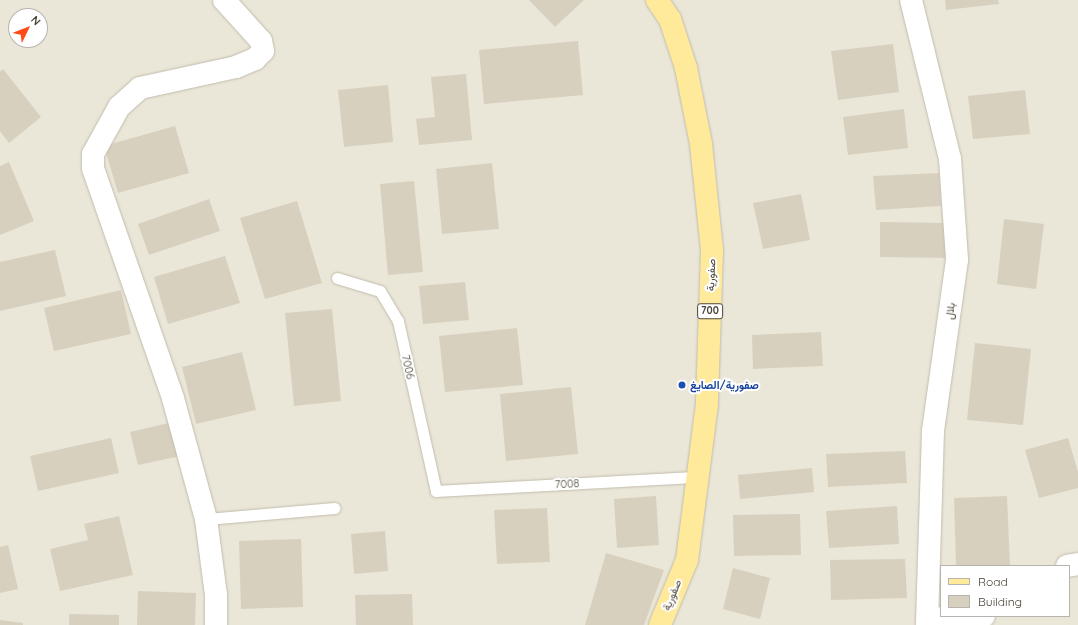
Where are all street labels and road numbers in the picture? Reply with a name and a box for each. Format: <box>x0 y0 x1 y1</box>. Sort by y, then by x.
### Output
street label: صفورية <box>704 259 718 291</box>
street label: بلال <box>942 302 958 320</box>
road number: 700 <box>697 303 723 319</box>
street label: 7006 <box>399 354 417 380</box>
street label: 7008 <box>554 477 580 491</box>
street label: صفورية <box>660 577 684 613</box>

